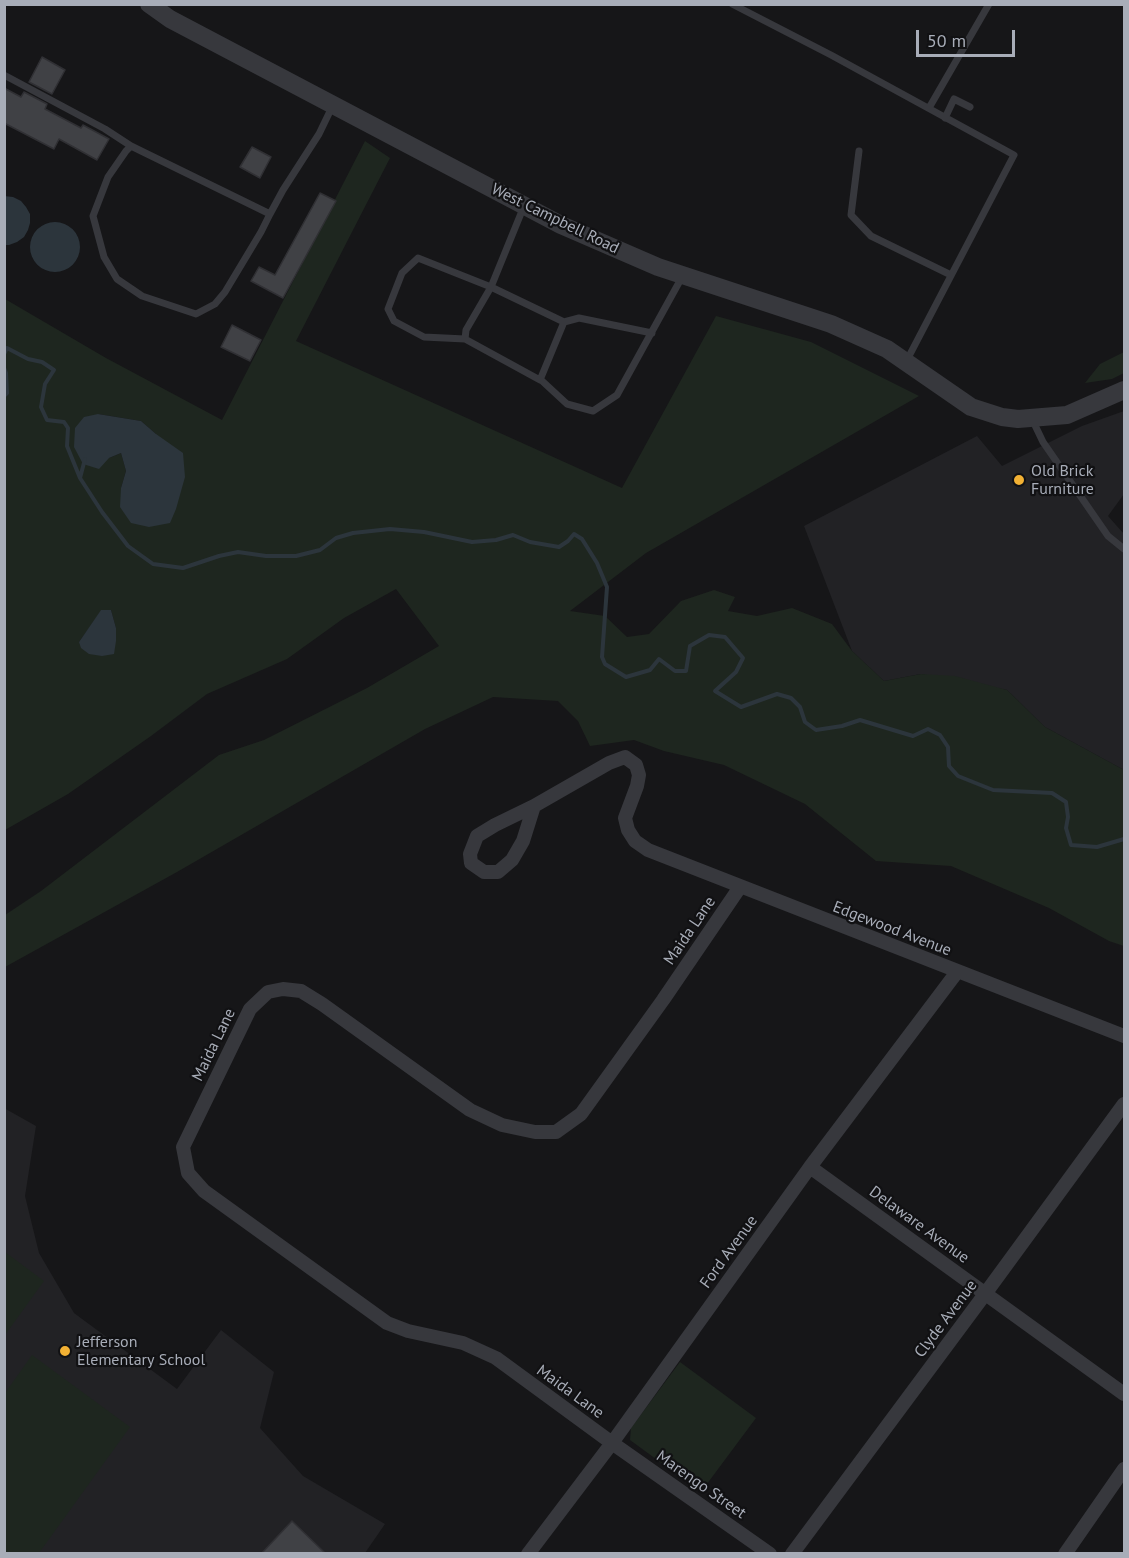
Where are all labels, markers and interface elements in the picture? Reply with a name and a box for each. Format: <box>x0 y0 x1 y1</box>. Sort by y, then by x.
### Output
scale bar <box>919 18 1018 56</box>
text: 50 m <box>927 29 966 52</box>
street label: West Campbell Road <box>488 180 622 258</box>
place label: Old Brick Furniture <box>1031 461 1094 499</box>
marker: Old Brick Furniture <box>1012 473 1026 487</box>
street label: Maida Lane <box>660 893 720 969</box>
street label: Edgewood Avenue <box>830 898 954 960</box>
street label: Maida Lane <box>188 1006 240 1084</box>
street label: Delaware Avenue <box>865 1182 973 1268</box>
street label: Ford Avenue <box>696 1212 762 1292</box>
street label: Clyde Avenue <box>911 1276 981 1362</box>
place label: Jefferson Elementary School <box>77 1332 205 1370</box>
marker: Jefferson Elementary School <box>58 1344 72 1358</box>
street label: Maida Lane <box>533 1361 607 1423</box>
street label: Marengo Street <box>652 1447 750 1523</box>

